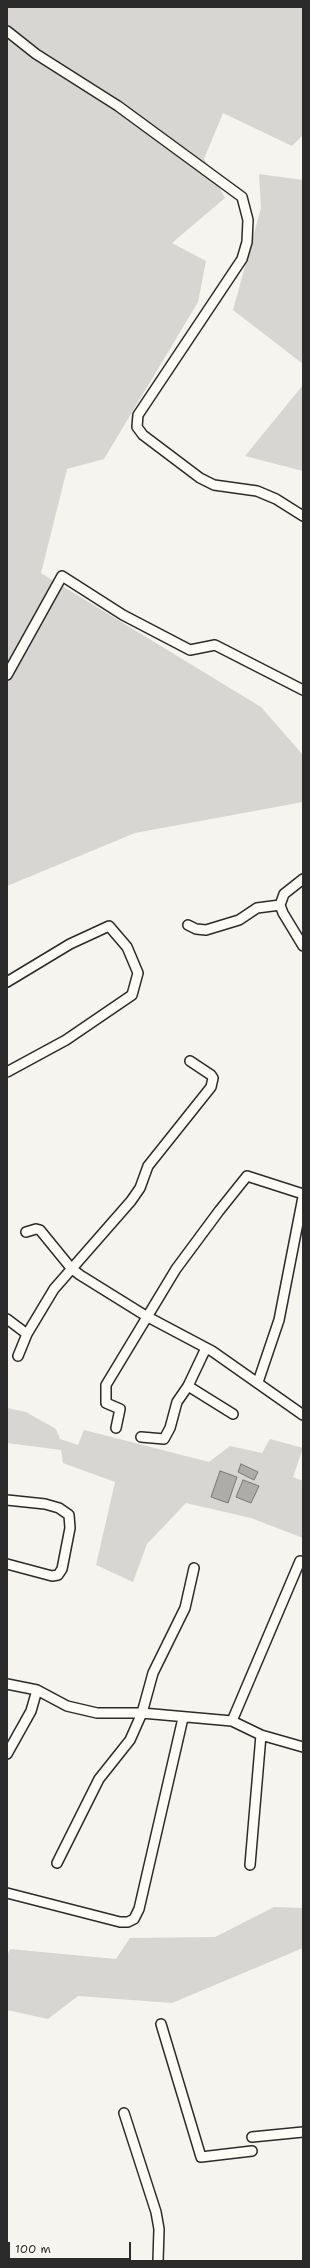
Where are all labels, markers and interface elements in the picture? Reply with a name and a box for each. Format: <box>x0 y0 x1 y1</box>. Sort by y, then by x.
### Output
scale bar <box>10 2234 133 2260</box>
text: 100 m <box>15 2241 51 2257</box>

